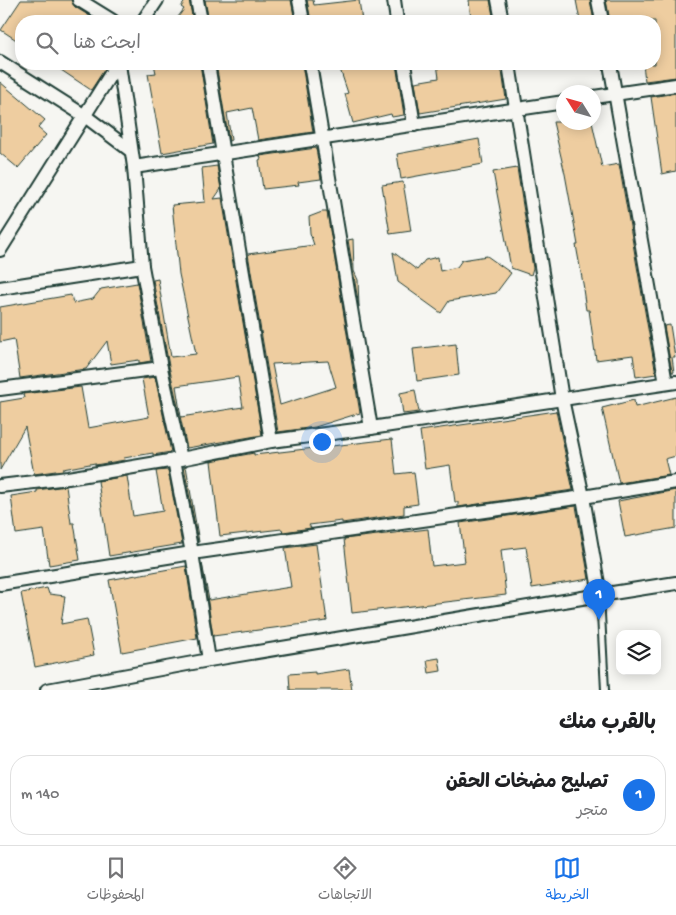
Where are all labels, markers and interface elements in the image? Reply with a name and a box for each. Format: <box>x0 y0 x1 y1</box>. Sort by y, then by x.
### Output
search box <box>15 15 661 70</box>
icon: search <box>33 29 61 57</box>
text: ابحث هنا <box>73 33 141 56</box>
north arrow <box>556 85 601 130</box>
your location <box>309 429 335 455</box>
pin: 1 <box>583 579 615 620</box>
map controls <box>616 630 661 675</box>
button: layers <box>616 630 661 675</box>
text: بالقرب منك <box>559 712 656 737</box>
text: تصليح مضخات الحقن <box>446 772 608 795</box>
text: 140 m <box>21 786 59 805</box>
text: 1 <box>636 786 642 805</box>
text: متجر <box>577 803 608 822</box>
tab: المحفوظات <box>87 854 144 907</box>
tab: الاتجاهات <box>318 854 372 907</box>
tab: الخريطة <box>546 854 589 907</box>

